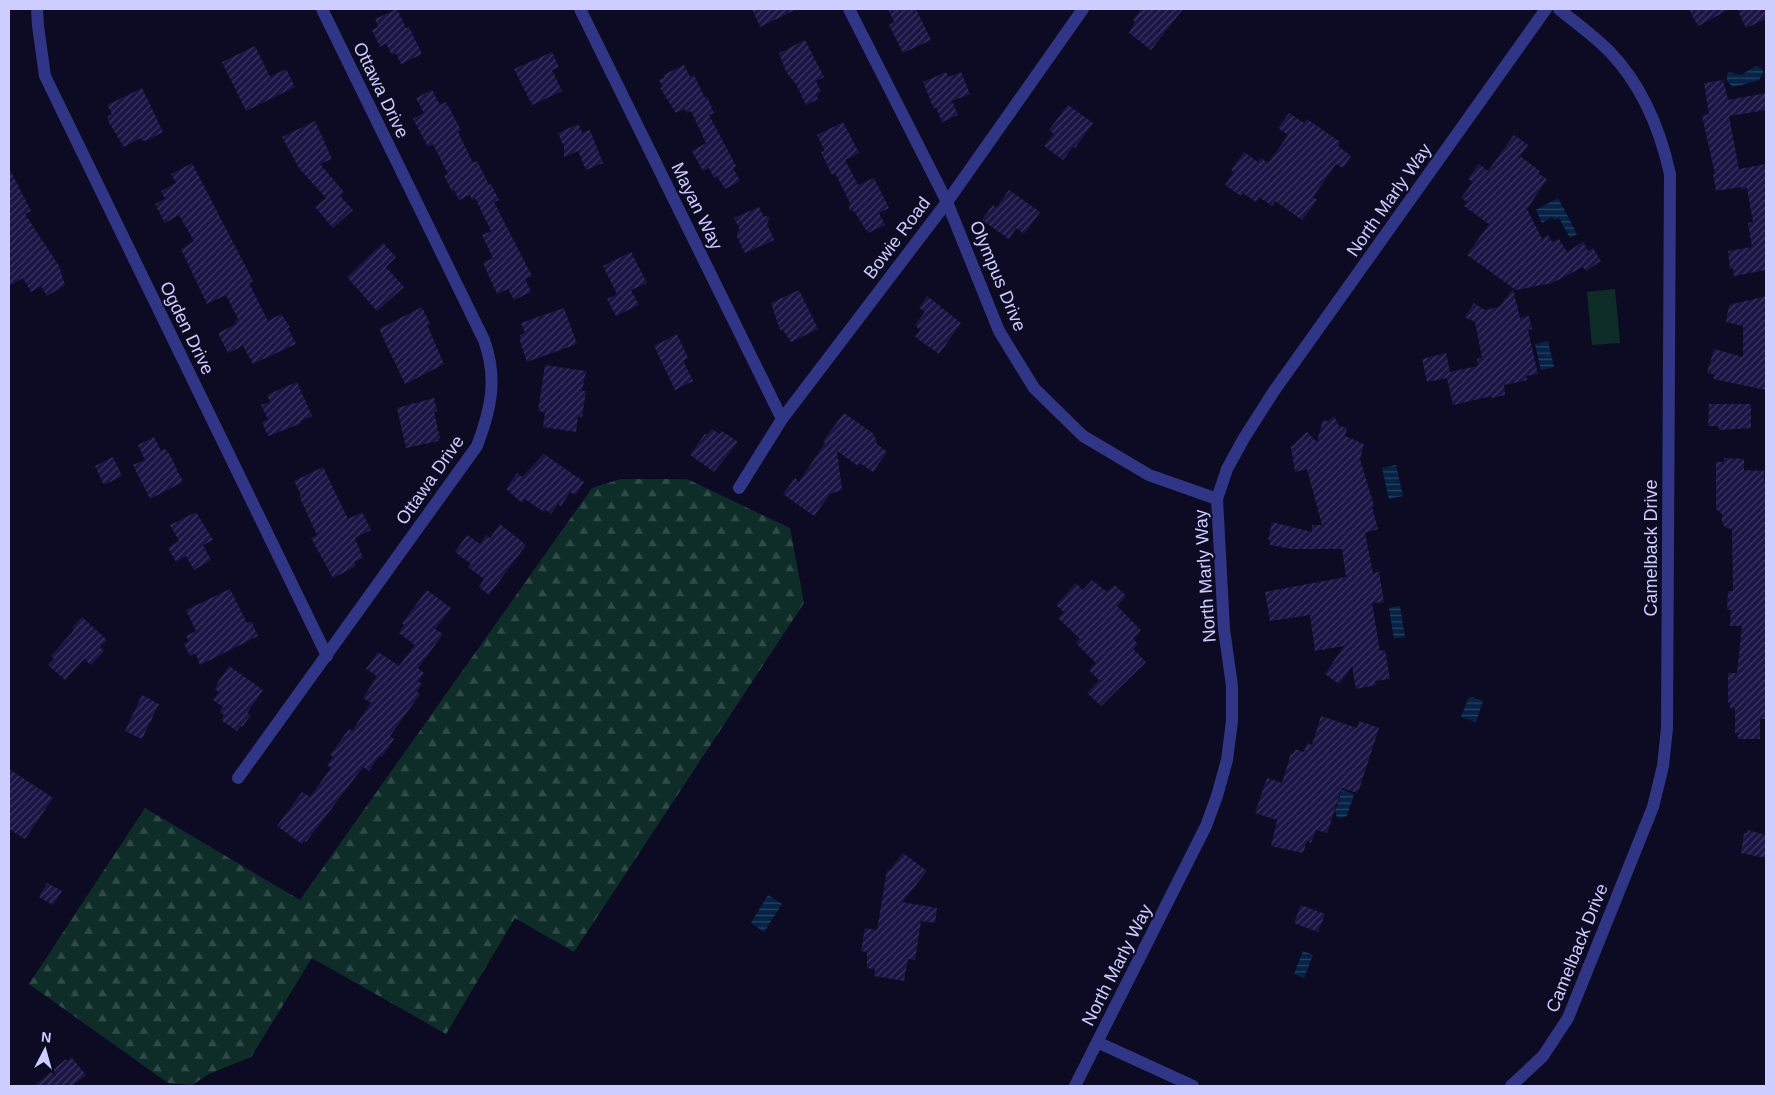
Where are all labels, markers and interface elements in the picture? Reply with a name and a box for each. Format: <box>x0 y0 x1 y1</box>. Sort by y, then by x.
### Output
street label: Ottawa Drive <box>349 39 413 141</box>
street label: North Marly Way <box>1343 140 1435 260</box>
street label: Mayan Way <box>667 159 727 253</box>
street label: Bowie Road <box>860 193 934 283</box>
street label: Olympus Drive <box>966 218 1030 334</box>
street label: Ogden Drive <box>156 278 218 378</box>
street label: Ottawa Drive <box>392 432 468 528</box>
street label: Camelback Drive <box>1641 479 1661 617</box>
street label: North Marly Way <box>1190 509 1220 643</box>
street label: Camelback Drive <box>1542 881 1612 1015</box>
street label: North Marly Way <box>1078 901 1156 1029</box>
north arrow <box>20 1025 70 1075</box>
text: N <box>40 1029 52 1046</box>

